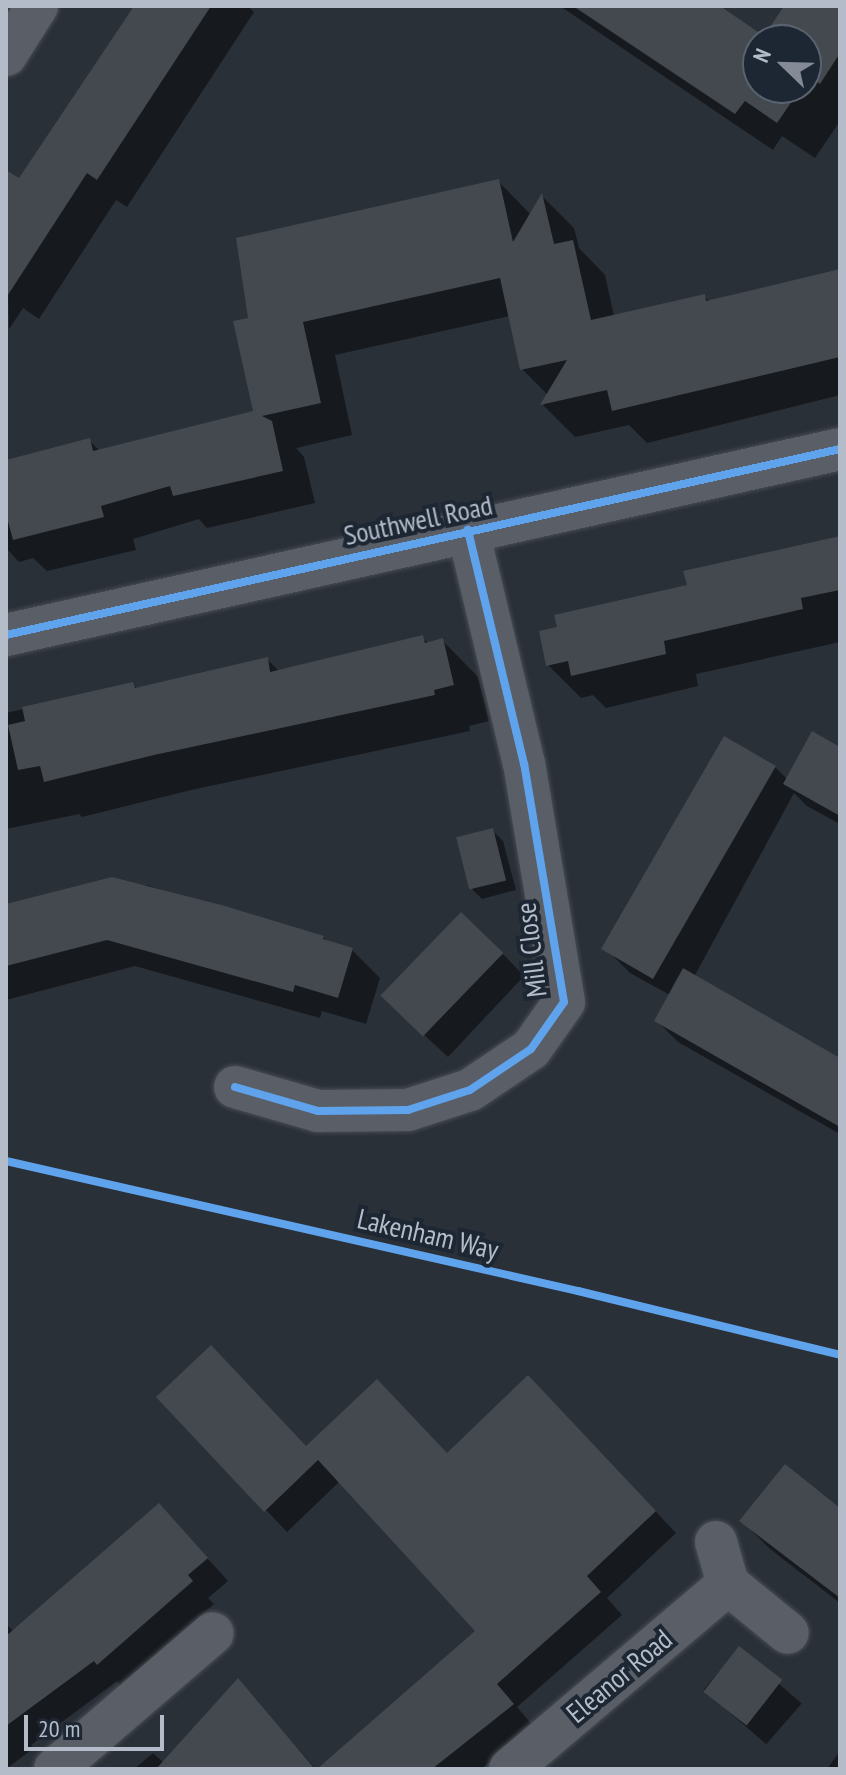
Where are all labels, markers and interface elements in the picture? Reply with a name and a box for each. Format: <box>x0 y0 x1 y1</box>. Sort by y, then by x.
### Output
north arrow <box>742 24 822 104</box>
text: N <box>747 44 777 66</box>
street label: Southwell Road <box>341 488 495 552</box>
street label: Mill Close <box>509 901 553 999</box>
street label: Lakenham Way <box>354 1201 502 1267</box>
street label: Eleanor Road <box>560 1622 678 1730</box>
scale bar <box>28 1699 168 1749</box>
text: 20 m <box>38 1713 80 1744</box>

